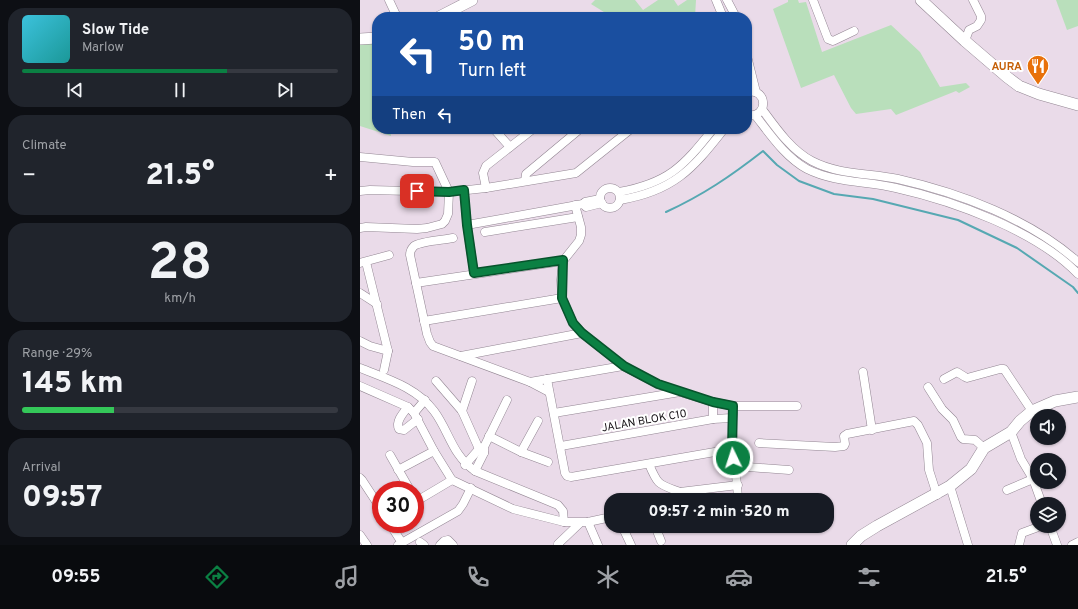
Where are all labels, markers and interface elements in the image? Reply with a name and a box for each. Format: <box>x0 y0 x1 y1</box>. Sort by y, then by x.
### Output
text: Slow Tide <box>82 21 149 40</box>
text: 50 m <box>458 25 525 61</box>
icon: left <box>392 28 444 80</box>
text: Marlow <box>82 40 124 56</box>
restaurant icon: AURA <box>1025 53 1051 86</box>
text: Turn left <box>458 60 526 83</box>
place label: AURA <box>991 60 1022 74</box>
icon: previous <box>64 79 86 101</box>
icon: pause <box>169 79 191 101</box>
icon: next <box>274 79 296 101</box>
icon: left <box>434 104 456 126</box>
text: Then <box>392 106 426 125</box>
text: Climate <box>22 138 67 154</box>
text: 21.5° <box>145 158 215 195</box>
text: − <box>22 163 36 190</box>
text: + <box>324 163 338 190</box>
pin <box>400 174 434 208</box>
icon: arrive <box>406 180 428 202</box>
text: 28 <box>148 232 212 298</box>
text: km/h <box>164 291 196 307</box>
text: Range · 29% <box>22 346 92 362</box>
text: 145 km <box>22 366 124 403</box>
street label: JALAN BLOK C10 <box>600 407 688 435</box>
map controls <box>1030 409 1066 533</box>
button: sound <box>1030 409 1066 445</box>
position arrow <box>712 437 754 479</box>
button: search <box>1030 453 1066 489</box>
text: Arrival <box>22 460 61 476</box>
text: 09:57 <box>22 480 103 517</box>
speed limit sign: 30 <box>372 481 424 533</box>
button: layers <box>1030 497 1066 533</box>
text: 09:57 · 2 min · 520 m <box>649 503 789 522</box>
icon: directions <box>203 563 231 591</box>
icon: music <box>333 563 361 591</box>
icon: phone <box>464 563 492 591</box>
icon: climate <box>594 563 622 591</box>
icon: car <box>725 563 753 591</box>
icon: filters <box>855 563 883 591</box>
text: 09:55 <box>51 566 101 589</box>
text: 21.5° <box>986 566 1027 589</box>

